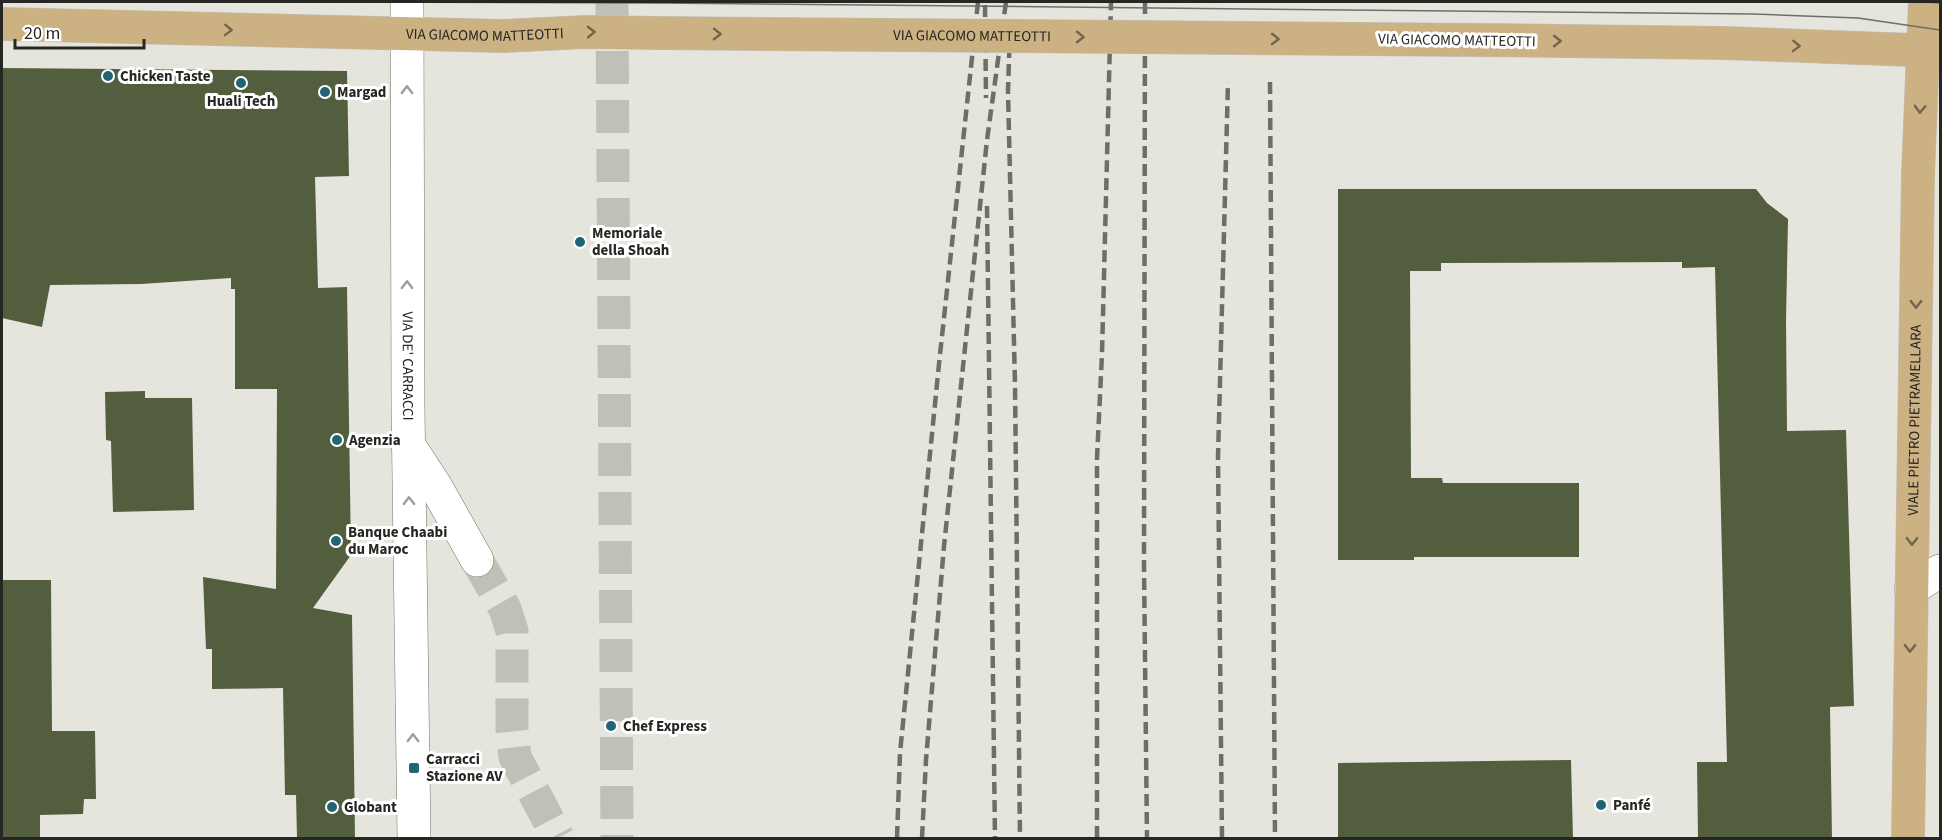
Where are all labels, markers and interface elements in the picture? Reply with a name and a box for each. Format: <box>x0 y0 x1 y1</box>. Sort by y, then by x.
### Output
scale bar <box>15 12 144 50</box>
text: 20 m <box>24 21 60 46</box>
one-way arrow <box>223 23 232 36</box>
street label: VIA GIACOMO MATTEOTTI <box>406 23 564 47</box>
street label: VIA GIACOMO MATTEOTTI <box>893 25 1051 47</box>
one-way arrow <box>587 26 596 38</box>
one-way arrow <box>712 27 721 40</box>
street label: VIA GIACOMO MATTEOTTI <box>1378 29 1536 52</box>
one-way arrow <box>1075 31 1084 43</box>
one-way arrow <box>1270 33 1279 45</box>
one-way arrow <box>1553 35 1562 47</box>
one-way arrow <box>1791 39 1800 52</box>
place label: Chicken Taste <box>120 66 211 87</box>
marker: Chicken Taste <box>101 69 115 83</box>
marker: Huali Tech <box>234 76 248 90</box>
place label: Margad <box>337 82 386 103</box>
marker: Margad <box>318 85 332 99</box>
one-way arrow <box>400 86 413 95</box>
place label: Huali Tech <box>207 91 275 112</box>
one-way arrow <box>1914 104 1926 113</box>
place label: Memoriale della Shoah <box>592 223 669 261</box>
marker: Memoriale della Shoah <box>573 235 587 249</box>
one-way arrow <box>401 281 414 290</box>
one-way arrow <box>1910 299 1922 308</box>
street label: VIA DE' CARRACCI <box>397 311 418 421</box>
street label: VIALE PIETRO PIETRAMELLARA <box>1903 323 1927 516</box>
place label: Agenzia <box>348 430 401 451</box>
marker: Agenzia <box>330 433 344 447</box>
one-way arrow <box>403 497 415 506</box>
place label: Banque Chaabi du Maroc <box>348 522 447 560</box>
marker: Banque Chaabi du Maroc <box>329 534 343 548</box>
one-way arrow <box>1906 536 1918 545</box>
one-way arrow <box>1904 643 1917 652</box>
place label: Chef Express <box>623 716 707 737</box>
marker: Chef Express <box>604 719 618 733</box>
one-way arrow <box>407 734 420 743</box>
place label: Carracci Stazione AV <box>426 749 503 787</box>
marker: Carracci Stazione AV <box>407 761 421 775</box>
place label: Panfé <box>1613 795 1651 816</box>
place label: Globant <box>344 797 397 818</box>
marker: Panfé <box>1594 798 1608 812</box>
marker: Globant <box>325 800 339 814</box>

